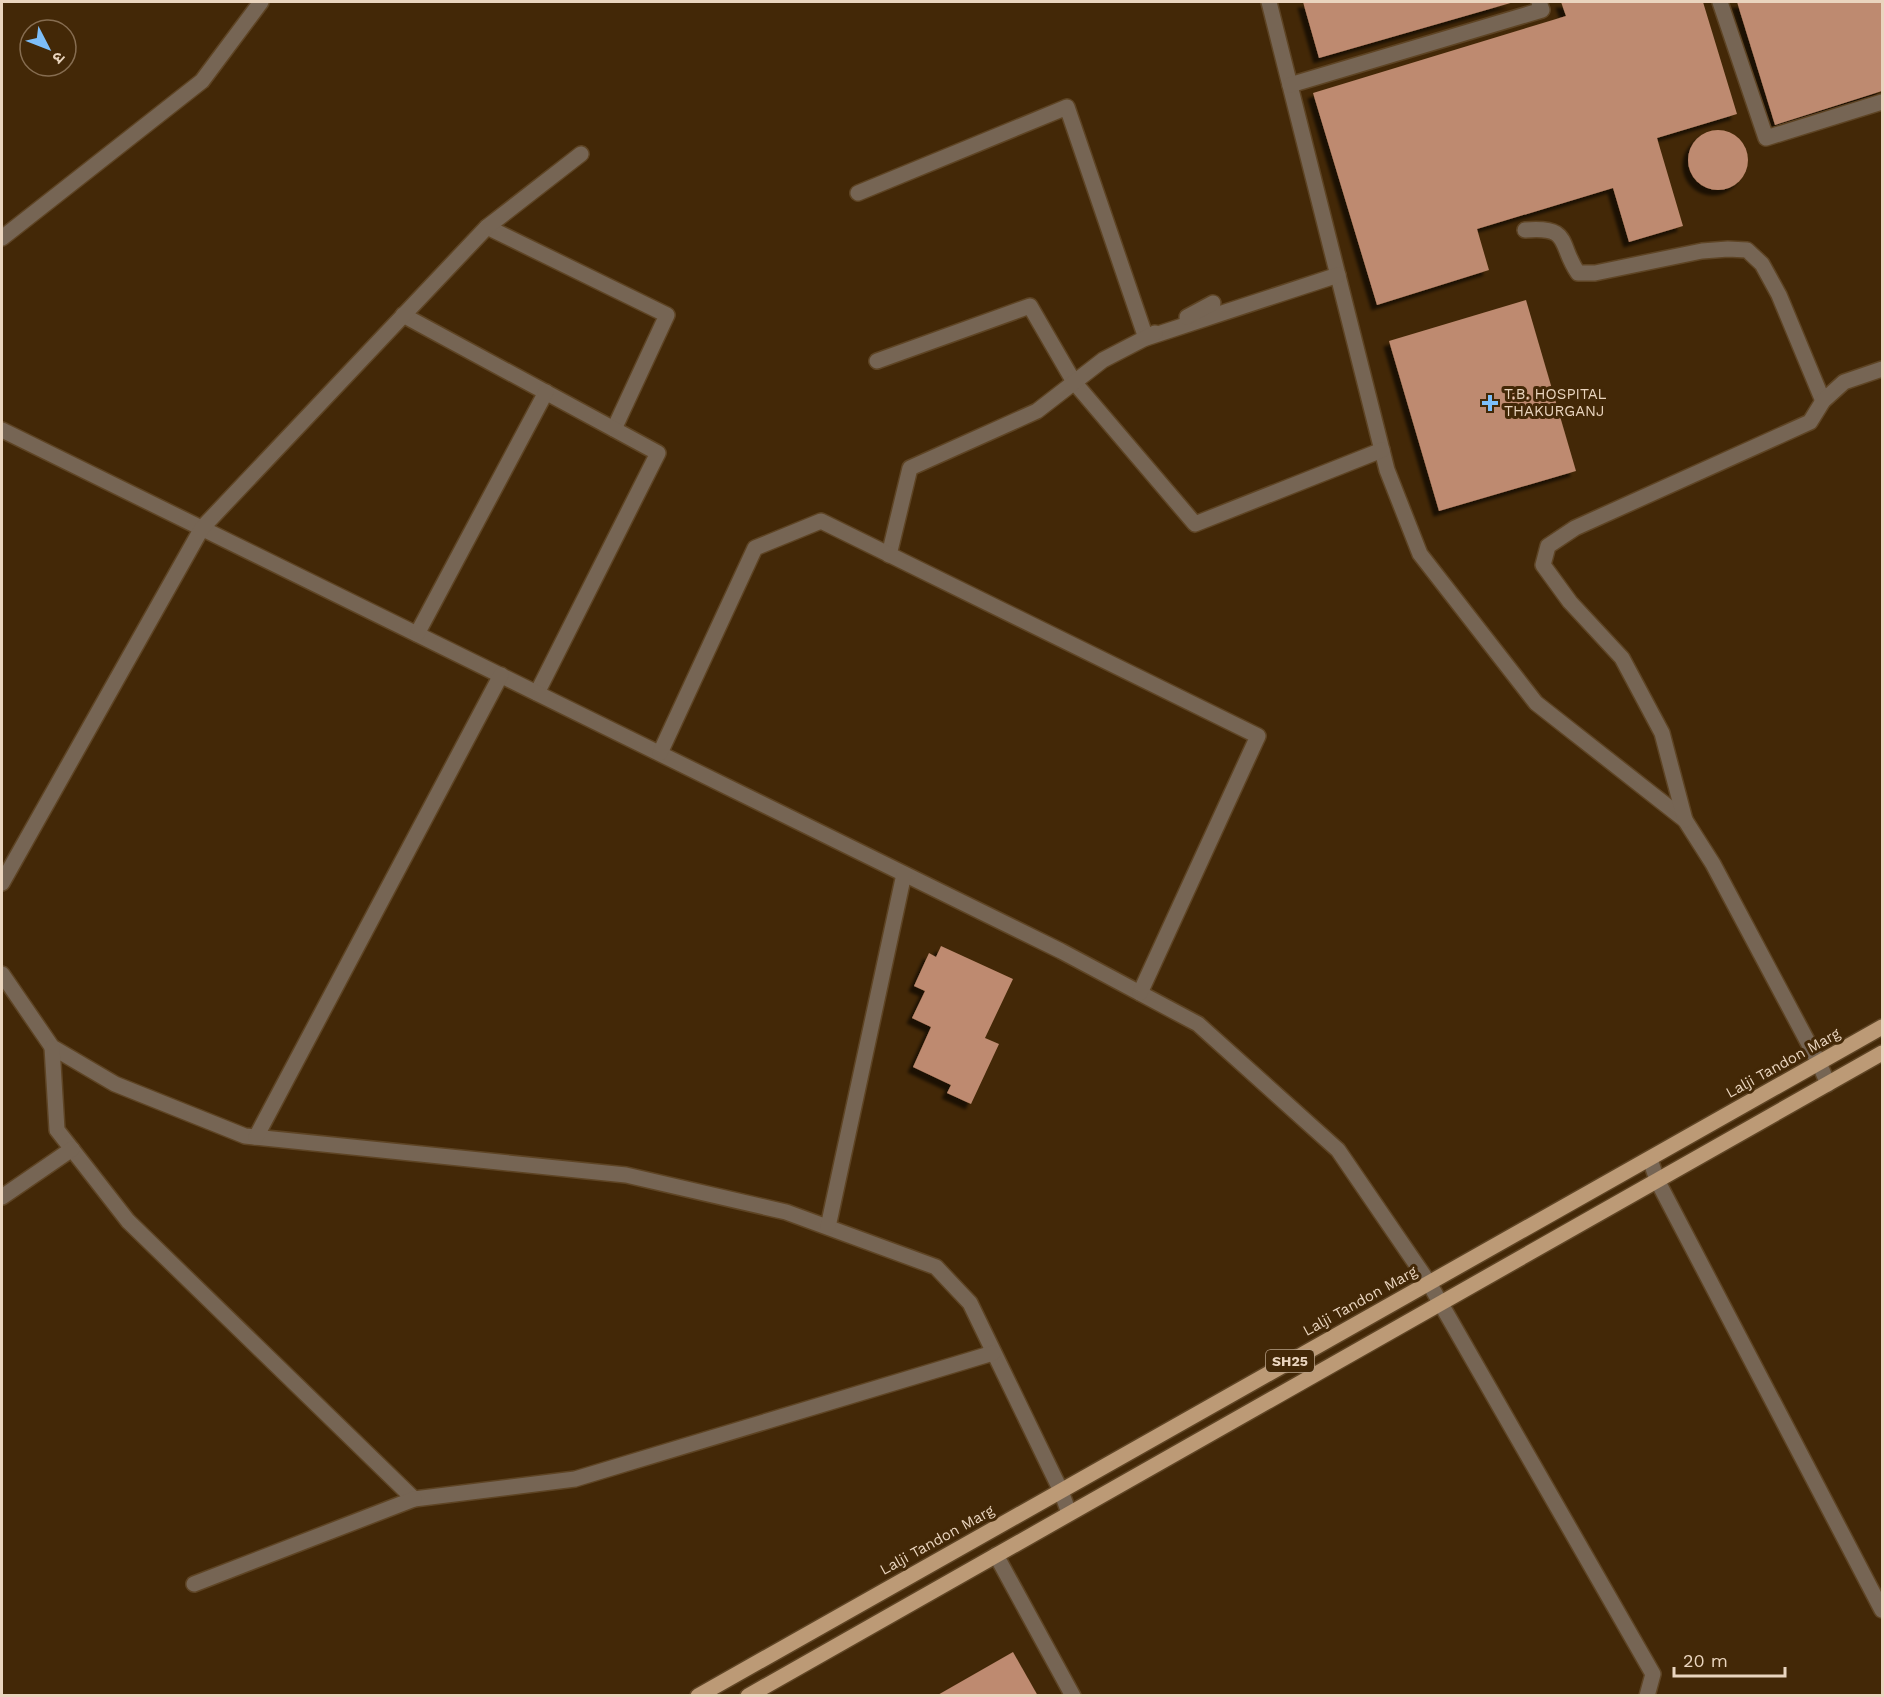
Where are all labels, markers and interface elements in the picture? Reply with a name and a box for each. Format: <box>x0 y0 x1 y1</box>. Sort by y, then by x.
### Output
north arrow <box>18 18 78 78</box>
text: उ <box>48 48 69 68</box>
place label: T.B. HOSPITAL THAKURGANJ <box>1504 385 1607 420</box>
marker: T.B. HOSPITAL THAKURGANJ <box>1481 394 1499 412</box>
street label: Lalji Tandon Marg <box>1723 1024 1843 1102</box>
street label: Lalji Tandon Marg <box>1300 1262 1420 1340</box>
road number: SH25 <box>1266 1350 1314 1372</box>
street label: Lalji Tandon Marg <box>877 1501 997 1579</box>
scale bar <box>1674 1640 1785 1678</box>
text: 20 m <box>1683 1650 1728 1671</box>

